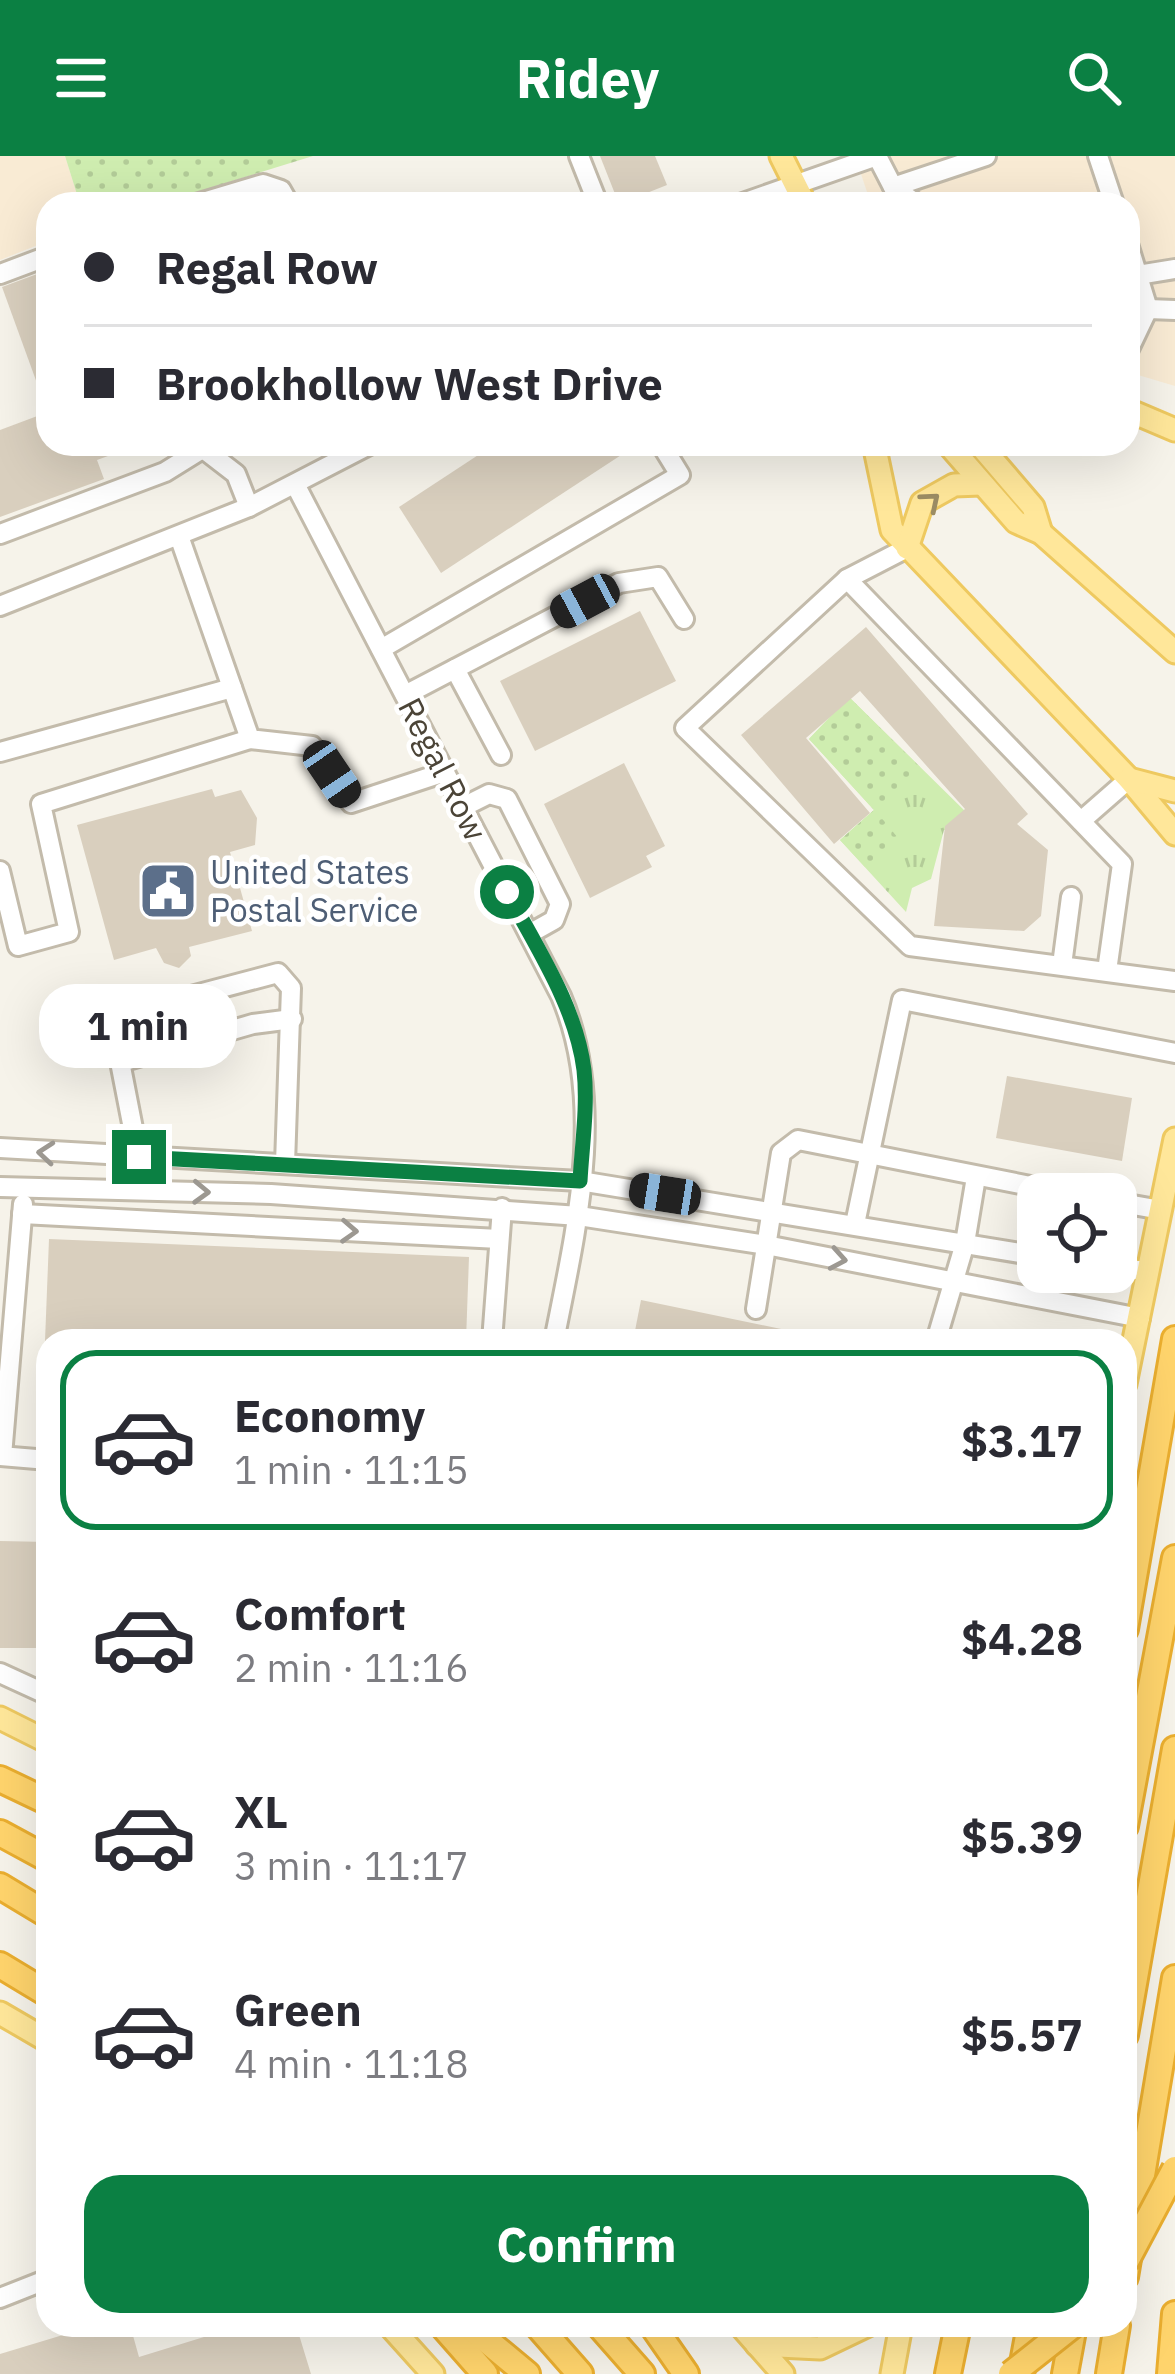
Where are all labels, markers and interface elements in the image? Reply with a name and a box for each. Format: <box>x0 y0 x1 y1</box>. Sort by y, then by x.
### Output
text: Ridey <box>516 43 659 113</box>
icon: menu <box>48 45 114 111</box>
icon: search <box>1061 45 1127 111</box>
text: Regal Row <box>156 238 378 296</box>
text: Brookhollow West Drive <box>156 354 663 412</box>
one-way arrow <box>917 494 939 515</box>
car <box>545 568 625 634</box>
street label: Regal Row <box>389 690 498 847</box>
car <box>297 734 367 814</box>
place label: United States Postal Service <box>210 850 418 931</box>
public building icon: United States Postal Service <box>137 860 199 922</box>
route start <box>480 865 534 919</box>
callout: 1 min <box>40 983 238 1067</box>
text: 1 min <box>87 1000 189 1051</box>
route end <box>112 1130 166 1184</box>
one-way arrow <box>36 1140 55 1166</box>
car <box>627 1171 703 1217</box>
map controls <box>1017 1173 1137 1293</box>
button: locate <box>1017 1173 1137 1293</box>
one-way arrow <box>192 1178 211 1204</box>
one-way arrow <box>340 1218 359 1244</box>
one-way arrow <box>828 1245 848 1270</box>
icon: car <box>90 1386 198 1494</box>
text: Economy <box>234 1386 425 1444</box>
text: $3.17 <box>961 1411 1083 1469</box>
text: 1 min · 11:15 <box>234 1444 469 1495</box>
icon: car <box>90 1584 198 1692</box>
text: Comfort <box>234 1584 406 1642</box>
text: $4.28 <box>961 1609 1083 1667</box>
text: 2 min · 11:16 <box>234 1642 469 1693</box>
icon: car <box>90 1782 198 1890</box>
text: XL <box>234 1782 288 1840</box>
text: $5.39 <box>961 1807 1083 1865</box>
text: 3 min · 11:17 <box>234 1840 469 1891</box>
icon: car <box>90 1980 198 2088</box>
text: Green <box>234 1980 362 2038</box>
text: $5.57 <box>961 2005 1083 2063</box>
text: 4 min · 11:18 <box>234 2038 469 2089</box>
button: Confirm <box>84 2175 1089 2313</box>

